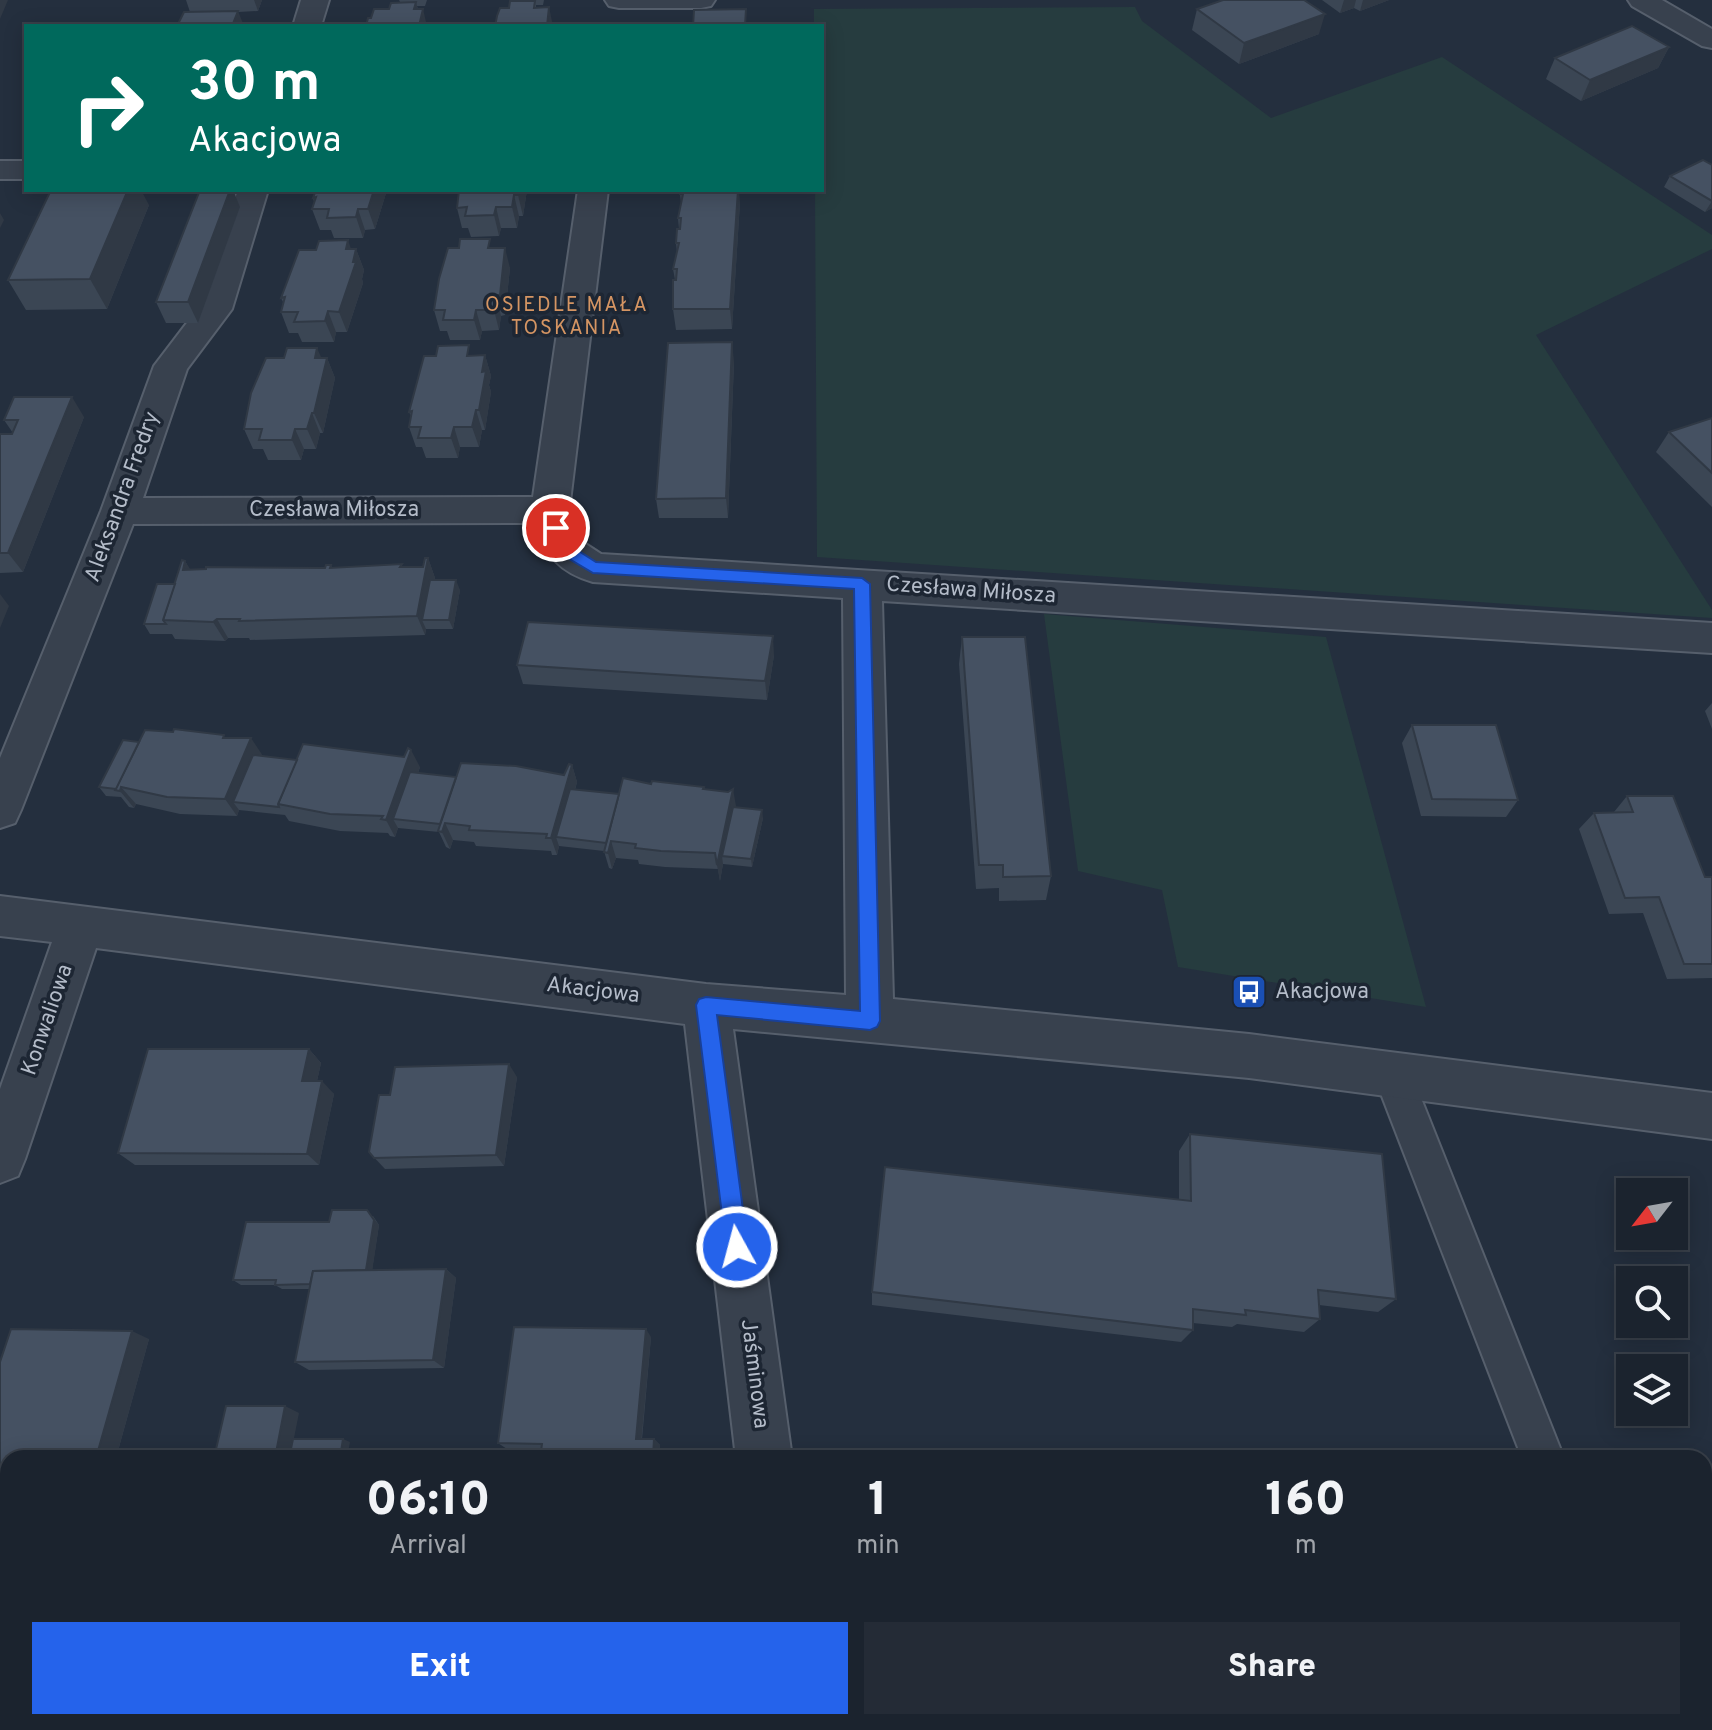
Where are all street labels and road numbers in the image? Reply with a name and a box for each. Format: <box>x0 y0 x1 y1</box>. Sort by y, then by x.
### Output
street label: Aleksandra Fredry <box>80 408 166 586</box>
street label: Czesława Miłosza <box>249 497 419 524</box>
street label: Czesława Miłosza <box>885 572 1057 610</box>
street label: Konwaliowa <box>16 961 80 1079</box>
street label: Akacjowa <box>545 972 641 1010</box>
street label: Jaśminowa <box>734 1318 774 1430</box>

